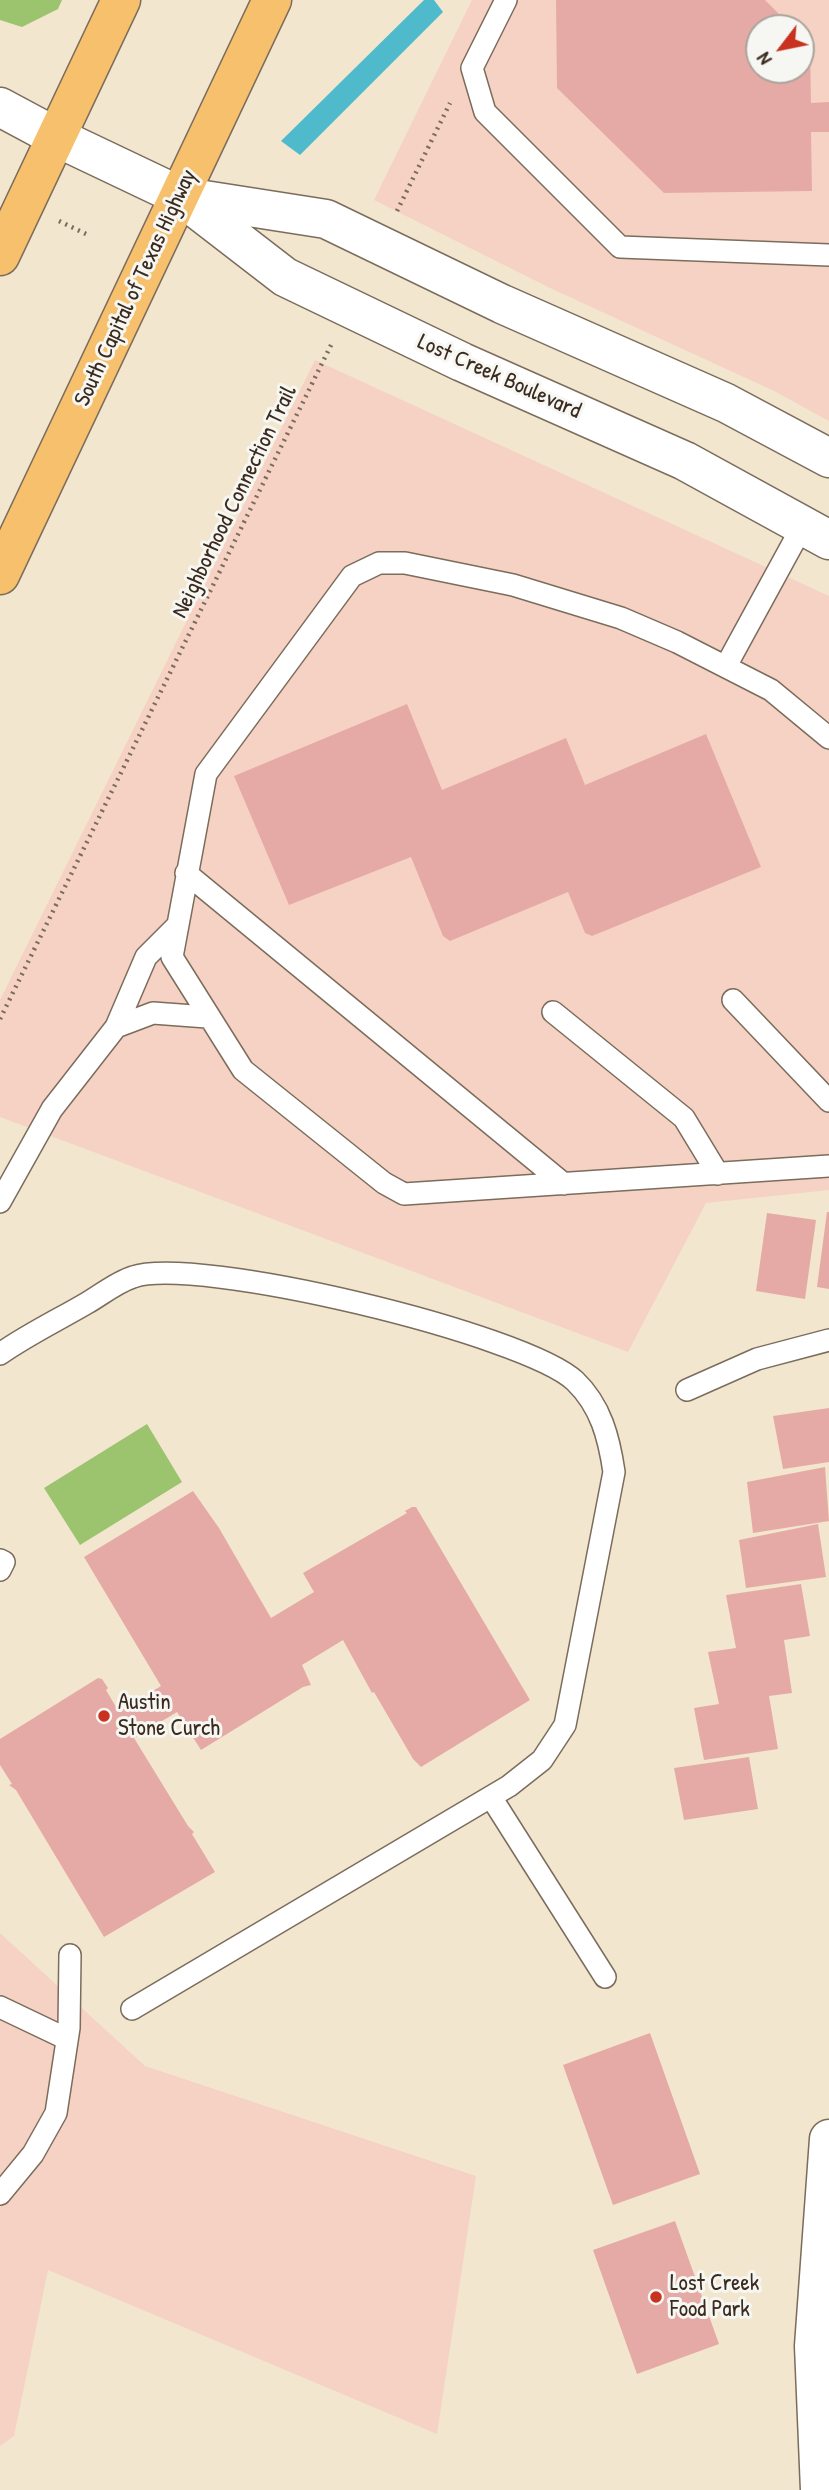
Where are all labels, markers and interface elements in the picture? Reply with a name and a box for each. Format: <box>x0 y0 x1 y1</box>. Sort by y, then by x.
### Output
north arrow <box>745 14 815 84</box>
text: N <box>750 48 778 70</box>
street label: South Capital of Texas Highway <box>69 165 203 411</box>
street label: Lost Creek Boulevard <box>413 329 585 425</box>
street label: Neighborhood Connection Trail <box>167 381 303 623</box>
place label: Austin Stone Curch <box>118 1689 220 1743</box>
marker: Austin Stone Curch <box>96 1708 112 1724</box>
place label: Lost Creek Food Park <box>670 2270 759 2324</box>
marker: Lost Creek Food Park <box>648 2289 664 2305</box>

